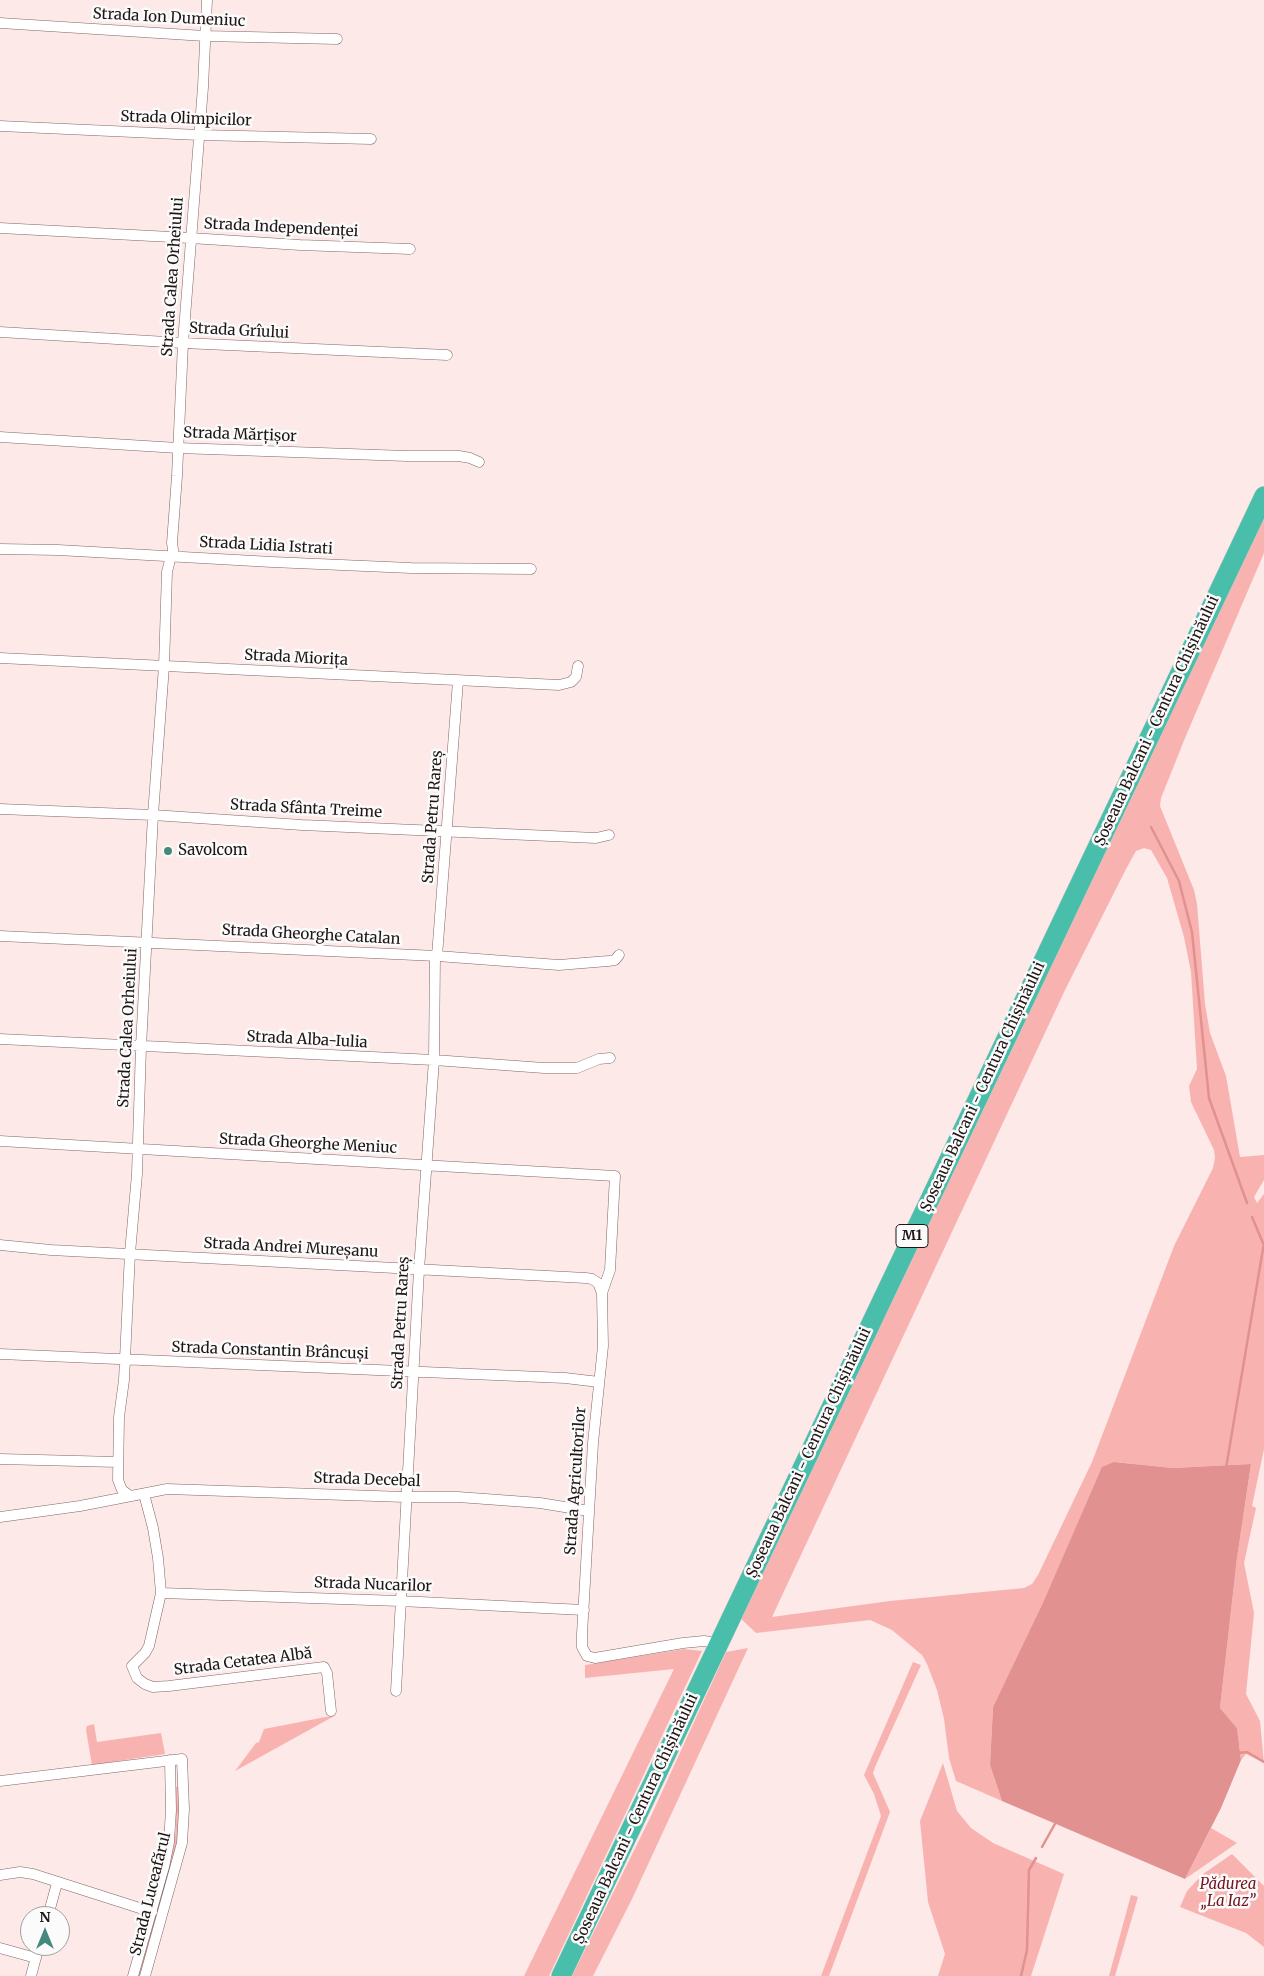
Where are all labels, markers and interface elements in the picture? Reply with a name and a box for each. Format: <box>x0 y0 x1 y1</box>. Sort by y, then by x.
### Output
street label: Strada Ion Dumeniuc <box>92 5 246 31</box>
street label: Strada Olimpicilor <box>120 108 252 130</box>
street label: Strada Calea Orheiului <box>158 197 188 357</box>
street label: Strada Independenței <box>203 215 359 241</box>
street label: Strada Grîului <box>188 319 290 343</box>
street label: Strada Mărțișor <box>183 424 297 446</box>
street label: Strada Lidia Istrati <box>199 534 333 558</box>
street label: Șoseaua Balcani - Centura Chișinăului <box>1091 593 1223 849</box>
street label: Strada Miorița <box>244 646 348 670</box>
street label: Strada Petru Rareș <box>419 750 447 884</box>
street label: Strada Sfânta Treime <box>230 796 382 822</box>
place label: Savolcom <box>178 842 248 860</box>
marker: Savolcom <box>162 845 174 857</box>
street label: Strada Gheorghe Catalan <box>221 921 401 949</box>
street label: Strada Calea Orheiului <box>115 948 141 1108</box>
street label: Șoseaua Balcani - Centura Chișinăului <box>917 959 1049 1215</box>
street label: Strada Alba-Iulia <box>246 1028 368 1052</box>
street label: Strada Gheorghe Meniuc <box>218 1130 398 1158</box>
road number: M1 <box>896 1224 928 1248</box>
street label: Strada Andrei Mureșanu <box>203 1234 379 1262</box>
street label: Strada Petru Rareș <box>389 1256 413 1390</box>
street label: Șoseaua Balcani - Centura Chișinăului <box>743 1325 875 1581</box>
street label: Strada Constantin Brâncuși <box>171 1339 369 1363</box>
street label: Strada Agricultorilor <box>562 1406 590 1556</box>
street label: Strada Decebal <box>313 1469 421 1491</box>
street label: Strada Nucarilor <box>314 1574 432 1596</box>
street label: Strada Cetatea Albă <box>173 1645 313 1679</box>
street label: Șoseaua Balcani - Centura Chișinăului <box>570 1691 702 1947</box>
street label: Strada Luceafărul <box>127 1830 175 1958</box>
park label: Pădurea „La Iaz” <box>1200 1876 1256 1911</box>
north arrow <box>20 1906 70 1956</box>
text: N <box>39 1908 51 1926</box>

